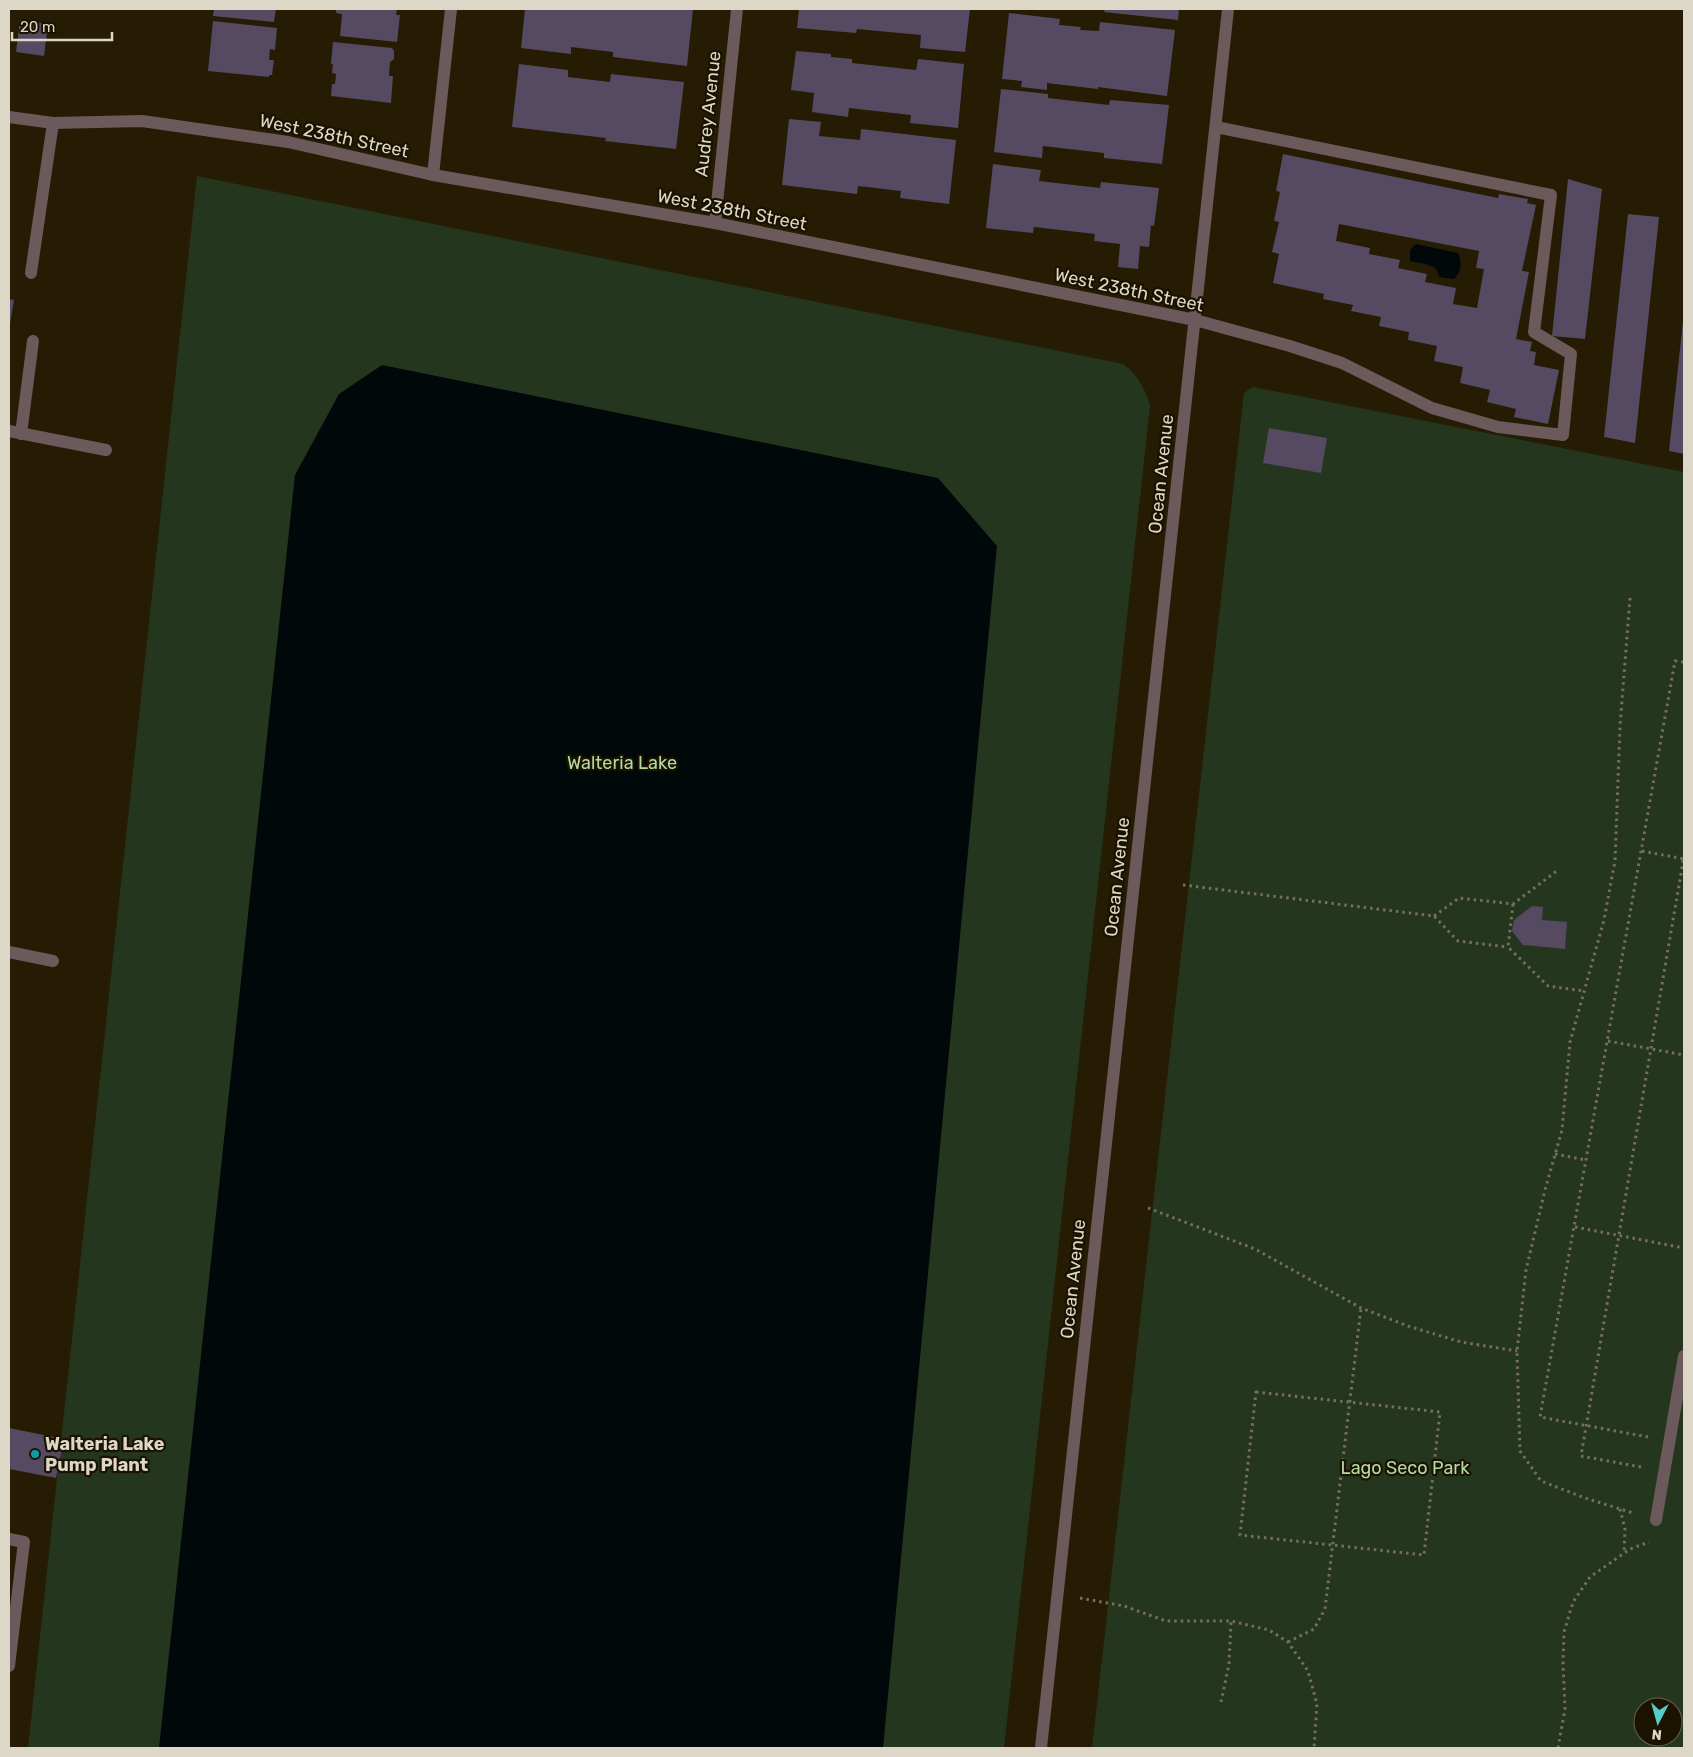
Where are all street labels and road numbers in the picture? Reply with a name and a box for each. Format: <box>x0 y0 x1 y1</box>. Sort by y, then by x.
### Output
street label: Audrey Avenue <box>690 50 726 178</box>
street label: West 238th Street <box>257 109 411 163</box>
street label: West 238th Street <box>655 185 809 235</box>
street label: West 238th Street <box>1052 263 1206 317</box>
street label: Ocean Avenue <box>1144 413 1178 535</box>
street label: Ocean Avenue <box>1100 816 1134 938</box>
street label: Ocean Avenue <box>1056 1218 1090 1340</box>

